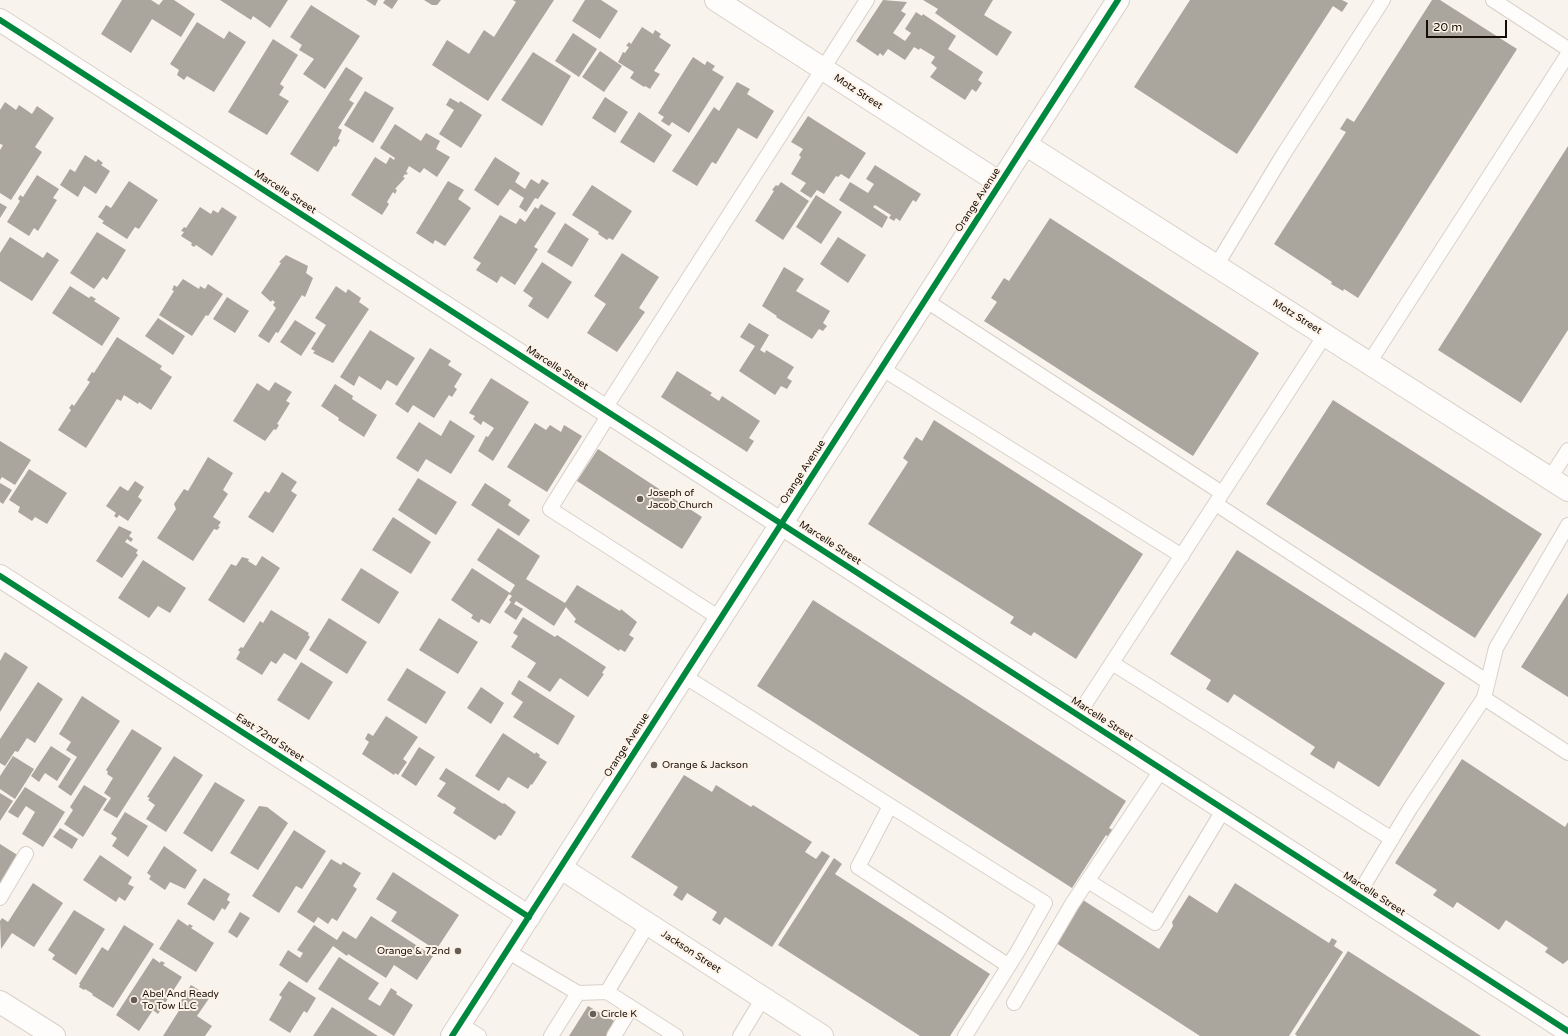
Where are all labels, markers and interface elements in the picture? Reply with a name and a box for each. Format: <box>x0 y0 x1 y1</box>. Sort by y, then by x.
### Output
scale bar <box>1428 12 1509 38</box>
text: 20 m <box>1433 20 1462 34</box>
street label: Motz Street <box>831 72 885 112</box>
street label: Orange Avenue <box>953 166 1003 234</box>
street label: Marcelle Street <box>252 167 318 217</box>
street label: Motz Street <box>1270 297 1324 337</box>
street label: Marcelle Street <box>524 343 590 393</box>
street label: Orange Avenue <box>778 438 828 506</box>
place label: Joseph of Jacob Church <box>648 487 713 510</box>
marker: Joseph of Jacob Church <box>635 494 645 504</box>
street label: Marcelle Street <box>797 518 863 568</box>
street label: Marcelle Street <box>1069 694 1135 744</box>
street label: East 72nd Street <box>233 711 307 765</box>
street label: Orange Avenue <box>602 711 652 779</box>
place label: Orange & Jackson <box>662 759 748 771</box>
marker: Orange & Jackson <box>649 760 659 770</box>
street label: Marcelle Street <box>1341 869 1407 919</box>
street label: Jackson Street <box>659 928 723 976</box>
place label: Orange & 72nd <box>377 945 450 957</box>
marker: Orange & 72nd <box>453 946 463 956</box>
place label: Abel And Ready To Tow LLC <box>142 988 219 1012</box>
marker: Abel And Ready To Tow LLC <box>129 995 139 1005</box>
place label: Circle K <box>601 1008 637 1020</box>
marker: Circle K <box>588 1009 598 1019</box>

